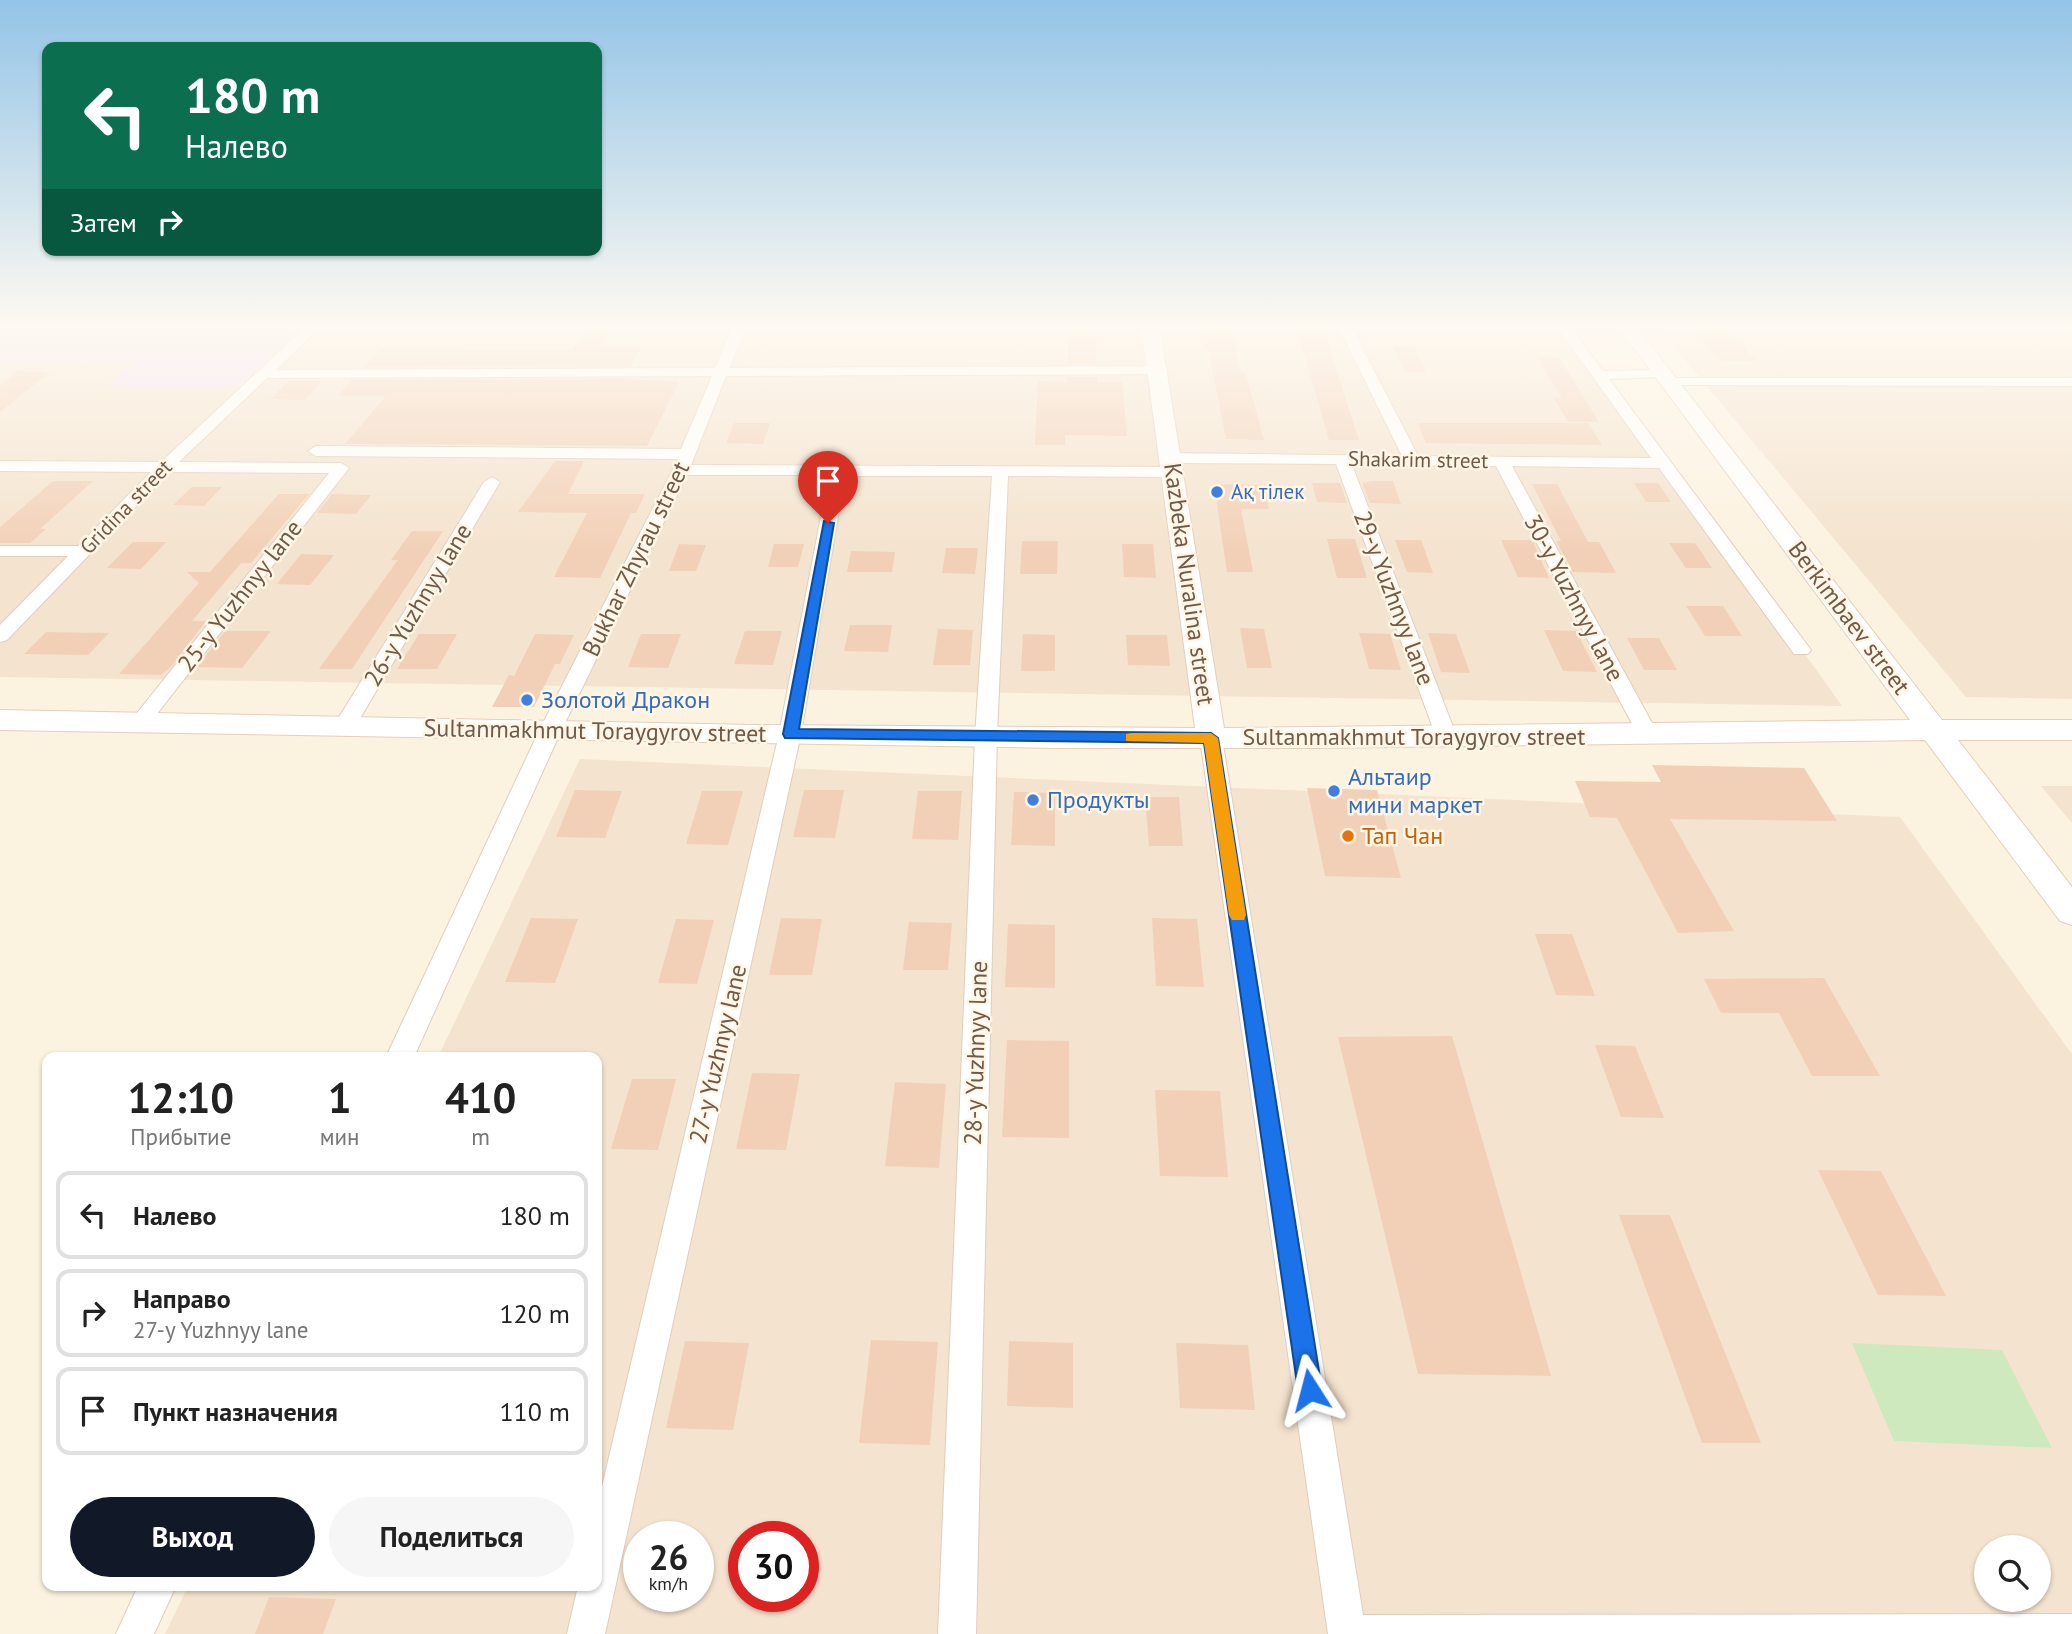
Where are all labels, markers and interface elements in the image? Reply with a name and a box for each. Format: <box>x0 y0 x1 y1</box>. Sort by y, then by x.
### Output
text: 180 m <box>185 63 320 127</box>
icon: left <box>70 70 161 161</box>
text: Налево <box>185 125 288 167</box>
icon: right <box>151 203 189 241</box>
text: Затем <box>70 206 137 239</box>
street label: Shakarim street <box>1348 445 1488 474</box>
pin <box>798 451 858 523</box>
street label: Gridina street <box>74 454 178 560</box>
street label: Bukhar Zhyrau street <box>575 456 696 661</box>
street label: Kazbeka Nuralina street <box>1157 461 1222 707</box>
icon: arrive <box>809 462 847 500</box>
place label: Ақ тілек <box>1231 478 1304 505</box>
marker: Ақ тілек <box>1209 484 1225 500</box>
street label: 29-y Yuzhnyy lane <box>1347 506 1442 690</box>
street label: 30-y Yuzhnyy lane <box>1517 509 1631 687</box>
street label: 25-y Yuzhnyy lane <box>171 513 309 678</box>
street label: 26-y Yuzhnyy lane <box>357 518 478 692</box>
street label: Berkimbaev street <box>1782 535 1917 701</box>
place label: Золотой Дракон <box>541 684 710 715</box>
marker: Золотой Дракон <box>519 692 535 708</box>
street label: Sultanmakhmut Toraygyrov street <box>423 712 767 749</box>
street label: Sultanmakhmut Toraygyrov street <box>1243 721 1585 752</box>
place label: Альтаир мини маркет <box>1348 761 1483 820</box>
marker: Альтаир мини маркет <box>1326 783 1342 799</box>
place label: Продукты <box>1047 784 1150 815</box>
marker: Продукты <box>1025 792 1041 808</box>
place label: Тап Чан <box>1362 820 1443 851</box>
marker: Тап Чан <box>1340 828 1356 844</box>
street label: 28-y Yuzhnyy lane <box>957 960 994 1146</box>
street label: 27-y Yuzhnyy lane <box>682 961 753 1147</box>
text: 12:10 <box>128 1070 234 1125</box>
text: 1 <box>328 1070 351 1125</box>
text: 410 <box>445 1070 516 1125</box>
text: Прибытие <box>130 1122 231 1151</box>
text: мин <box>320 1122 359 1151</box>
text: m <box>471 1122 490 1151</box>
icon: left <box>74 1196 112 1234</box>
text: Налево <box>133 1199 217 1232</box>
text: 180 m <box>499 1199 570 1232</box>
text: Направо <box>133 1282 231 1315</box>
icon: right <box>74 1294 112 1332</box>
text: 120 m <box>499 1297 570 1330</box>
text: 27-y Yuzhnyy lane <box>133 1315 309 1344</box>
position arrow <box>1273 1353 1347 1427</box>
icon: arrive <box>74 1392 112 1430</box>
text: Пункт назначения <box>133 1395 338 1428</box>
text: 110 m <box>499 1395 570 1428</box>
button: Выход <box>70 1497 315 1577</box>
button: Поделиться <box>329 1497 574 1577</box>
speed limit sign: 30 <box>728 1521 819 1612</box>
text: 26 <box>649 1534 688 1580</box>
map controls <box>1974 1535 2051 1612</box>
button: search <box>1974 1535 2051 1612</box>
text: km/h <box>649 1572 688 1595</box>

